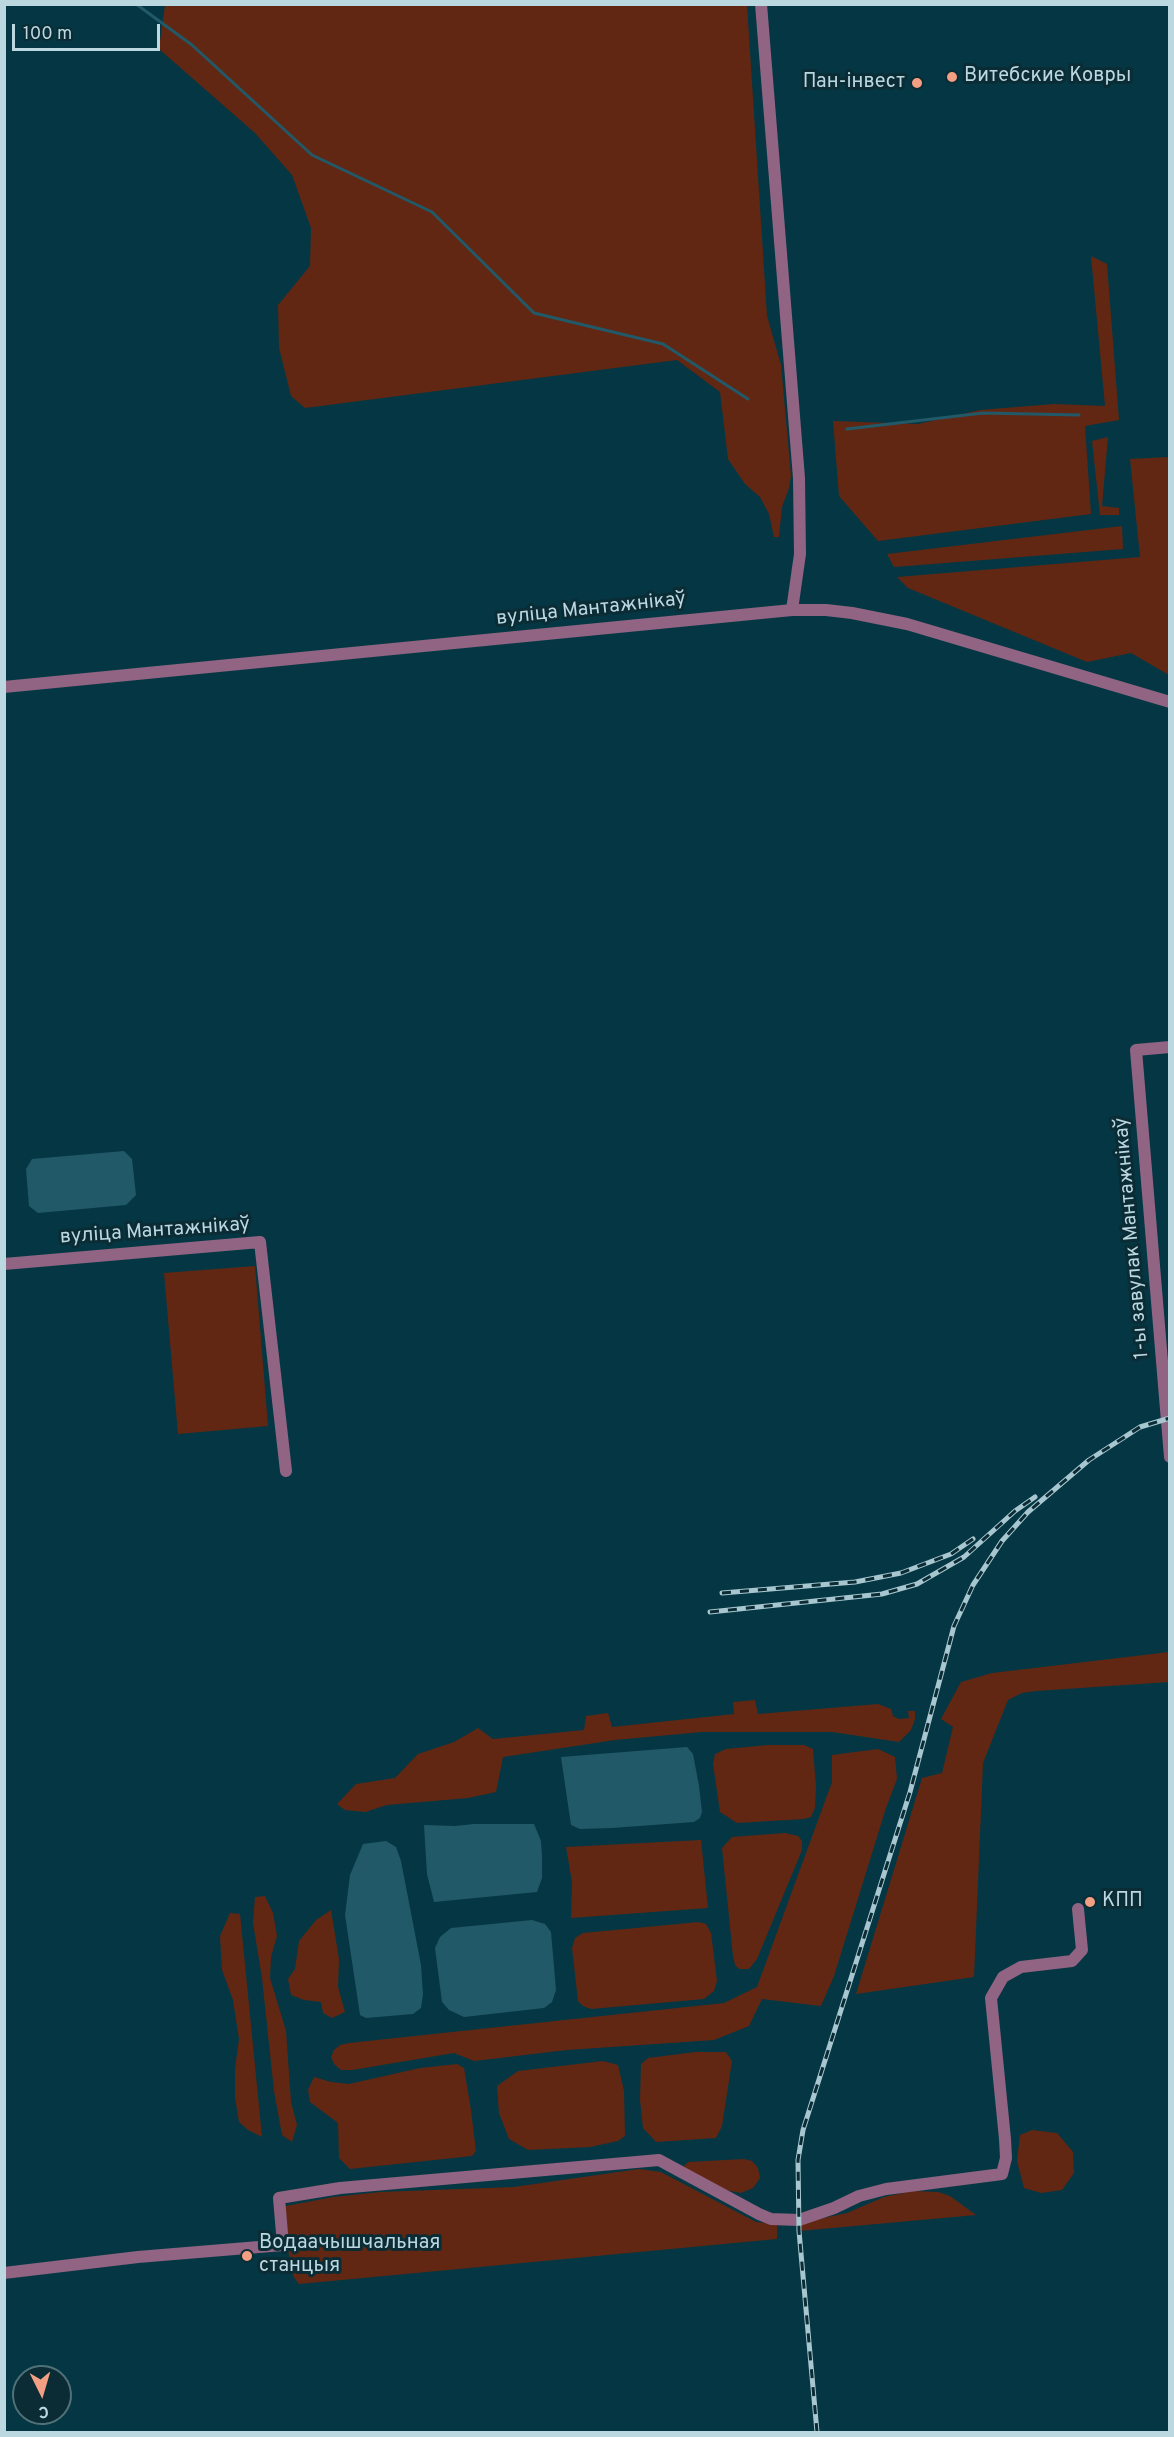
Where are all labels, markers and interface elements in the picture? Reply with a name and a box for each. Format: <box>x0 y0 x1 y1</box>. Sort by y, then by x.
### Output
scale bar <box>15 12 164 50</box>
text: 100 m <box>23 23 72 46</box>
place label: Витебские Ковры <box>964 65 1131 89</box>
marker: Витебские Ковры <box>945 70 959 84</box>
place label: Пан-інвест <box>803 71 905 95</box>
marker: Пан-інвест <box>910 76 924 90</box>
street label: вуліца Мантажнікаў <box>495 588 687 632</box>
street label: 1-ы завулак Мантажнікаў <box>1110 1116 1156 1360</box>
street label: вуліца Мантажнікаў <box>59 1213 251 1251</box>
place label: КПП <box>1102 1890 1143 1914</box>
marker: КПП <box>1083 1895 1097 1909</box>
place label: Водаачышчальная станцыя <box>259 2232 440 2279</box>
marker: Водаачышчальная станцыя <box>240 2249 254 2263</box>
north arrow <box>12 2365 72 2425</box>
text: С <box>37 2401 49 2421</box>

